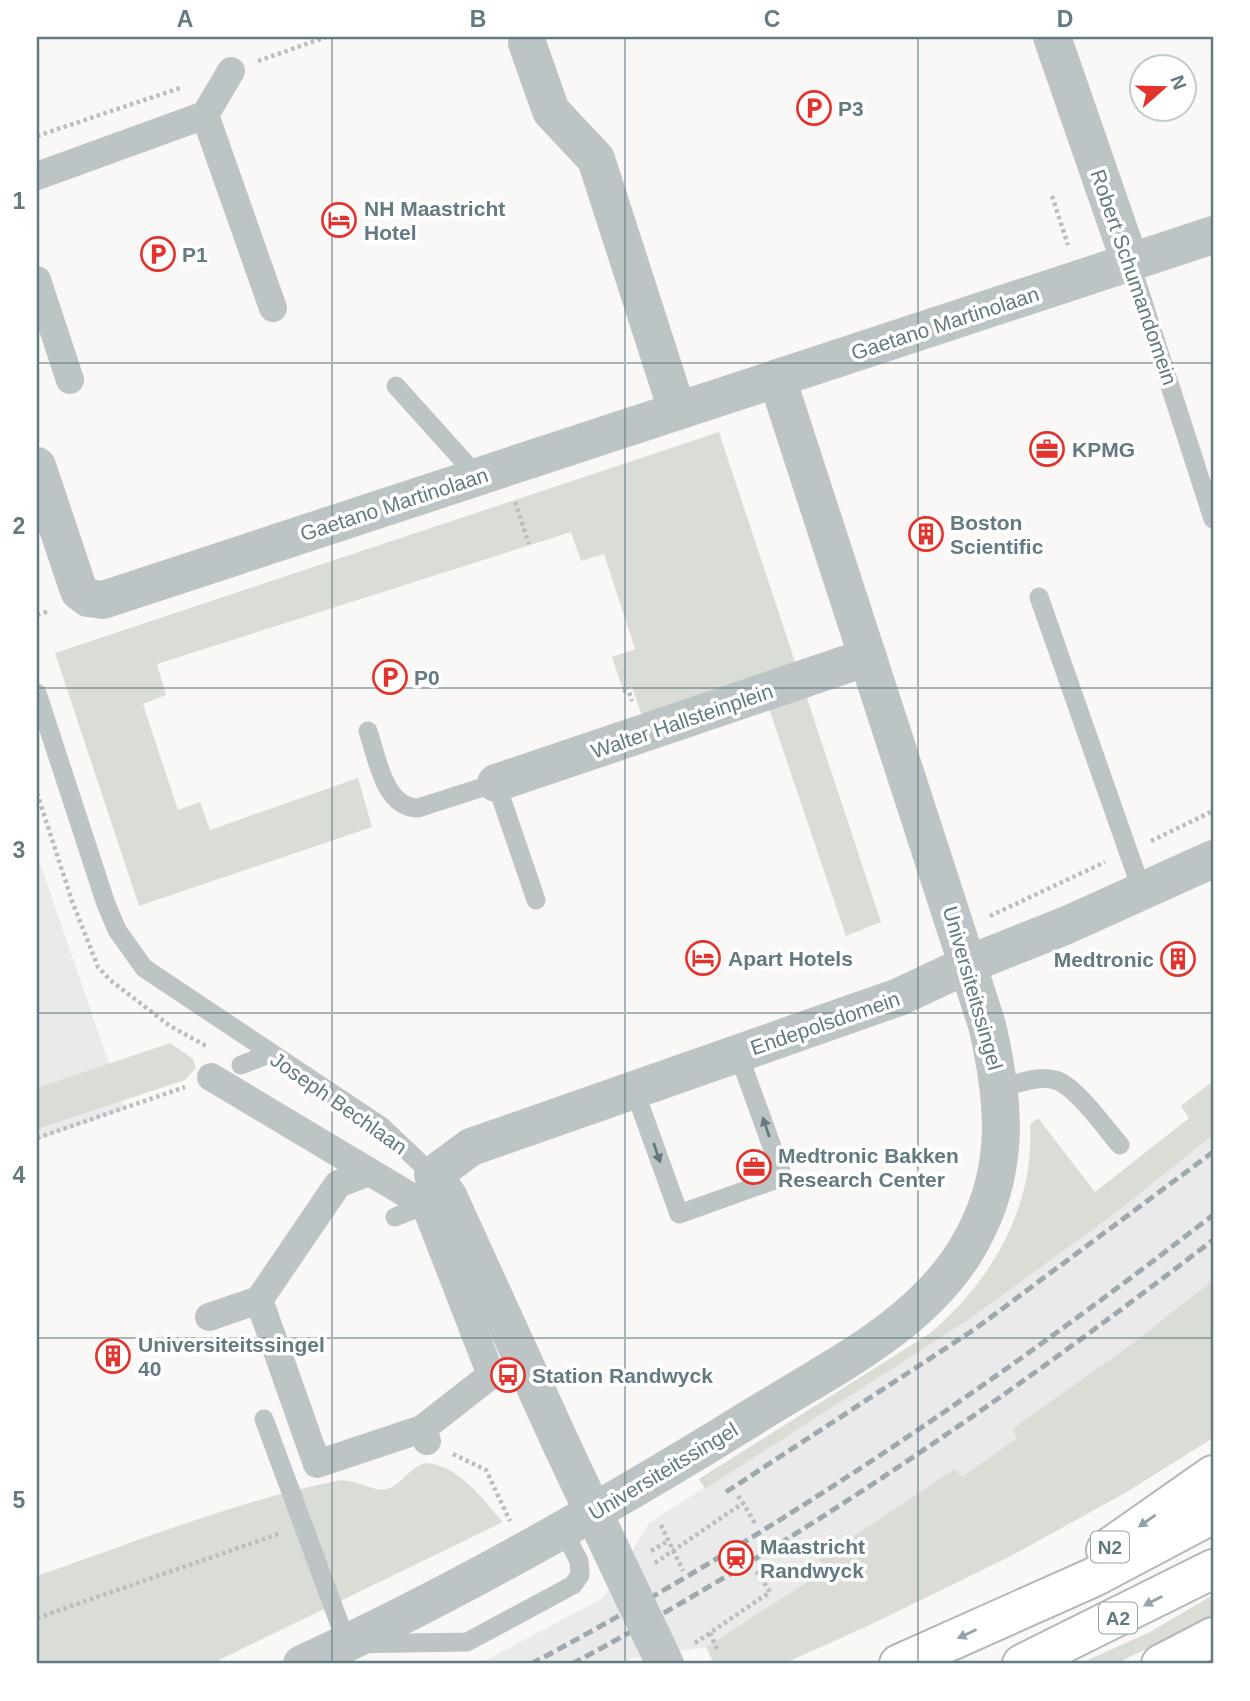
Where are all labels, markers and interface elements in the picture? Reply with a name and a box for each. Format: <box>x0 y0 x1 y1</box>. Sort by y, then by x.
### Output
text: A <box>177 6 193 32</box>
text: B <box>470 6 486 32</box>
text: C <box>764 6 780 32</box>
text: D <box>1057 6 1073 32</box>
north arrow <box>1128 52 1198 122</box>
text: N <box>1166 72 1191 92</box>
parking icon: P3 <box>795 89 833 127</box>
place label: P3 <box>838 97 864 120</box>
street label: Robert Schumandomein <box>1086 166 1182 388</box>
text: 1 <box>13 188 26 214</box>
place label: NH Maastricht Hotel <box>364 197 505 244</box>
hotel icon: NH Maastricht Hotel <box>320 201 358 239</box>
parking icon: P1 <box>139 235 177 273</box>
place label: P1 <box>182 243 208 266</box>
street label: Gaetano Martinolaan <box>848 282 1042 364</box>
office icon: KPMG <box>1028 430 1066 468</box>
place label: KPMG <box>1072 438 1135 461</box>
street label: Gaetano Martinolaan <box>297 463 491 545</box>
place label: Boston Scientific <box>950 511 1044 558</box>
text: 2 <box>13 513 25 539</box>
building icon: Boston Scientific <box>907 515 945 553</box>
parking icon: P0 <box>371 658 409 696</box>
place label: P0 <box>414 666 440 689</box>
street label: Walter Hallsteinplein <box>588 679 776 763</box>
text: 3 <box>13 837 25 863</box>
street label: Universiteitssingel <box>939 903 1007 1073</box>
hotel icon: Apart Hotels <box>684 939 722 977</box>
building icon: Medtronic <box>1159 940 1197 978</box>
place label: Apart Hotels <box>728 947 853 970</box>
place label: Medtronic <box>1054 948 1154 971</box>
street label: Endepolsdomein <box>747 987 903 1059</box>
street label: Joseph Bechlaan <box>266 1047 412 1159</box>
one-way arrow <box>760 1117 771 1138</box>
one-way arrow <box>652 1143 663 1164</box>
place label: Medtronic Bakken Research Center <box>778 1144 959 1191</box>
office icon: Medtronic Bakken Research Center <box>735 1148 773 1186</box>
text: 4 <box>13 1162 26 1188</box>
place label: Universiteitssingel 40 <box>138 1333 325 1380</box>
building icon: Universiteitssingel 40 <box>94 1337 132 1375</box>
bus stop icon: Station Randwyck <box>489 1356 527 1394</box>
place label: Station Randwyck <box>532 1364 713 1387</box>
street label: Universiteitssingel <box>585 1418 741 1524</box>
text: 5 <box>13 1487 26 1513</box>
one-way arrow <box>1137 1514 1156 1527</box>
road number: N2 <box>1091 1532 1129 1562</box>
place label: Maastricht Randwyck <box>760 1535 865 1582</box>
station icon: Maastricht Randwyck <box>717 1539 755 1577</box>
one-way arrow <box>1143 1595 1163 1606</box>
road number: A2 <box>1099 1602 1137 1634</box>
one-way arrow <box>957 1628 977 1640</box>

